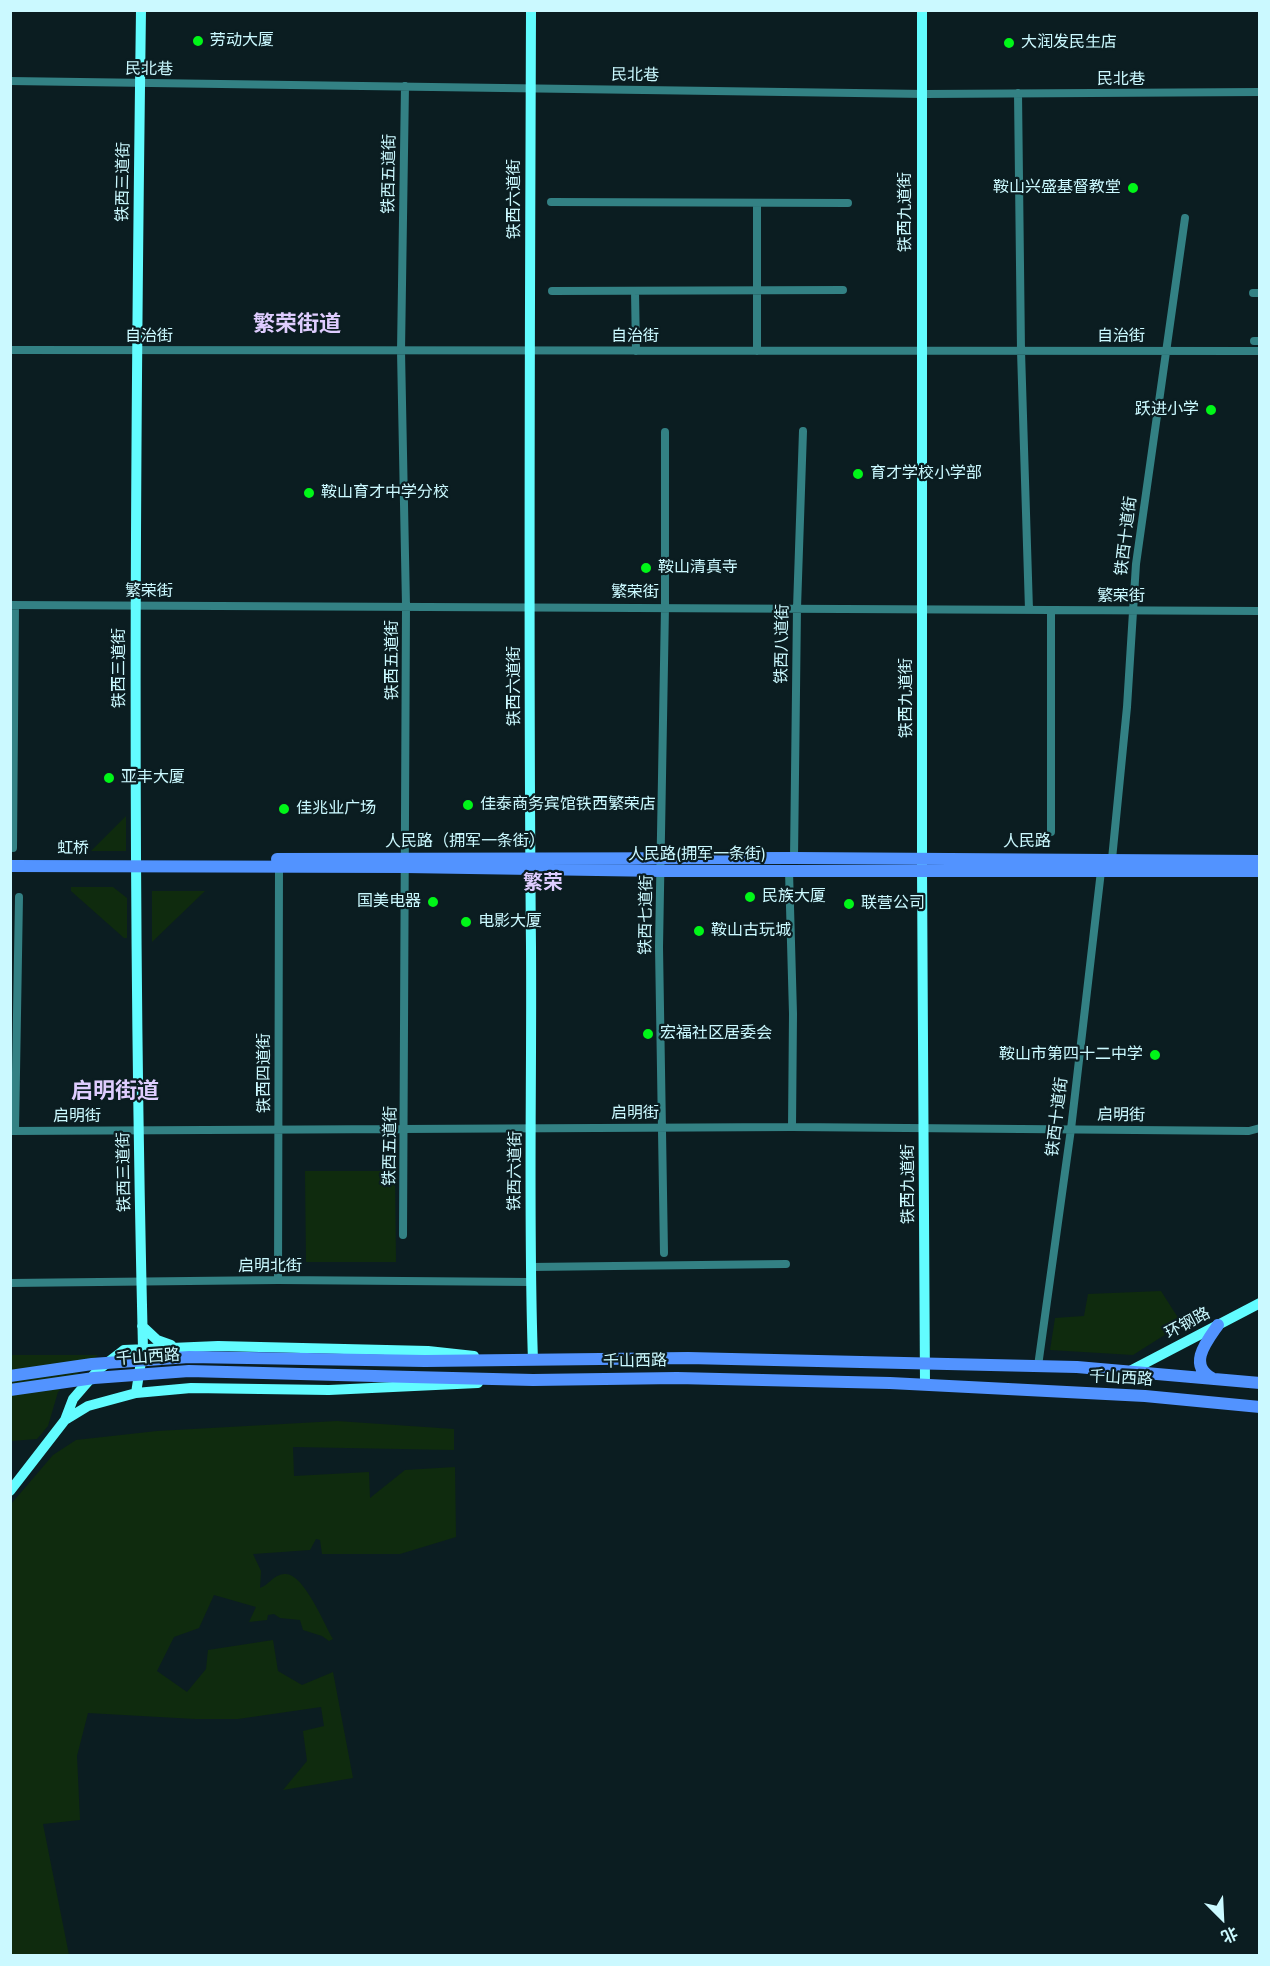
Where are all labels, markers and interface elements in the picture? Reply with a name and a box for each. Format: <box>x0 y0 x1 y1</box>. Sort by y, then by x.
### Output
place label: 劳动大厦 <box>210 31 274 51</box>
place label: 大润发民生店 <box>1021 33 1117 53</box>
marker: 劳动大厦 <box>191 34 205 48</box>
marker: 大润发民生店 <box>1002 36 1016 50</box>
street label: 民北巷 <box>125 60 173 80</box>
street label: 民北巷 <box>611 66 659 86</box>
street label: 民北巷 <box>1097 70 1145 90</box>
street label: 铁西五道街 <box>380 134 400 214</box>
street label: 铁西三道街 <box>114 142 134 222</box>
street label: 铁西六道街 <box>505 159 525 239</box>
street label: 铁西九道街 <box>896 172 916 252</box>
place label: 鞍山兴盛基督教堂 <box>993 178 1121 198</box>
marker: 鞍山兴盛基督教堂 <box>1126 181 1140 195</box>
district label: 繁荣街道 <box>253 313 341 339</box>
street label: 自治街 <box>125 327 173 347</box>
street label: 自治街 <box>611 327 659 347</box>
street label: 自治街 <box>1097 327 1145 347</box>
place label: 跃进小学 <box>1135 400 1199 420</box>
marker: 跃进小学 <box>1204 403 1218 417</box>
place label: 育才学校小学部 <box>870 464 982 484</box>
marker: 育才学校小学部 <box>851 467 865 481</box>
place label: 鞍山育才中学分校 <box>321 483 449 503</box>
marker: 鞍山育才中学分校 <box>302 486 316 500</box>
street label: 铁西十道街 <box>1113 495 1141 577</box>
place label: 鞍山清真寺 <box>658 558 738 578</box>
marker: 鞍山清真寺 <box>639 561 653 575</box>
street label: 繁荣街 <box>125 582 173 602</box>
street label: 繁荣街 <box>611 583 659 603</box>
street label: 繁荣街 <box>1097 587 1145 607</box>
street label: 铁西八道街 <box>773 604 793 684</box>
street label: 铁西五道街 <box>383 620 403 700</box>
street label: 铁西三道街 <box>110 628 130 708</box>
street label: 铁西六道街 <box>505 646 525 726</box>
street label: 铁西九道街 <box>897 658 917 738</box>
place label: 亚丰大厦 <box>121 768 185 788</box>
marker: 亚丰大厦 <box>102 771 116 785</box>
place label: 佳泰商务宾馆铁西繁荣店 <box>480 795 656 815</box>
marker: 佳泰商务宾馆铁西繁荣店 <box>461 798 475 812</box>
place label: 佳兆业广场 <box>296 799 376 819</box>
marker: 佳兆业广场 <box>277 802 291 816</box>
street label: 人民路（拥军一条街） <box>385 832 545 852</box>
street label: 人民路 <box>1003 832 1051 852</box>
street label: 虹桥 <box>57 839 89 859</box>
street label: 人民路(拥军一条街) <box>628 845 766 865</box>
district label: 繁荣 <box>523 872 563 896</box>
street label: 铁西七道街 <box>637 875 657 955</box>
place label: 民族大厦 <box>762 887 826 907</box>
marker: 民族大厦 <box>743 890 757 904</box>
place label: 国美电器 <box>357 892 421 912</box>
place label: 联营公司 <box>861 894 925 914</box>
marker: 国美电器 <box>426 895 440 909</box>
marker: 联营公司 <box>842 897 856 911</box>
place label: 电影大厦 <box>478 912 542 932</box>
marker: 电影大厦 <box>459 915 473 929</box>
place label: 鞍山古玩城 <box>711 921 791 941</box>
marker: 鞍山古玩城 <box>692 924 706 938</box>
place label: 宏福社区居委会 <box>660 1024 772 1044</box>
marker: 宏福社区居委会 <box>641 1027 655 1041</box>
street label: 铁西四道街 <box>255 1033 275 1113</box>
place label: 鞍山市第四十二中学 <box>999 1045 1143 1065</box>
marker: 鞍山市第四十二中学 <box>1148 1048 1162 1062</box>
street label: 铁西十道街 <box>1044 1076 1072 1158</box>
district label: 启明街道 <box>71 1080 159 1106</box>
street label: 启明街 <box>611 1104 659 1124</box>
street label: 铁西五道街 <box>381 1106 401 1186</box>
street label: 启明街 <box>1097 1106 1145 1126</box>
street label: 启明街 <box>53 1107 101 1127</box>
street label: 铁西六道街 <box>506 1131 526 1211</box>
street label: 铁西三道街 <box>115 1132 135 1212</box>
street label: 铁西九道街 <box>899 1144 919 1224</box>
street label: 启明北街 <box>238 1257 302 1277</box>
street label: 环钢路 <box>1162 1304 1214 1344</box>
street label: 千山西路 <box>115 1346 181 1370</box>
street label: 千山西路 <box>603 1352 667 1372</box>
street label: 千山西路 <box>1089 1368 1153 1390</box>
north arrow <box>1192 1888 1252 1948</box>
text: 北 <box>1218 1921 1241 1948</box>

